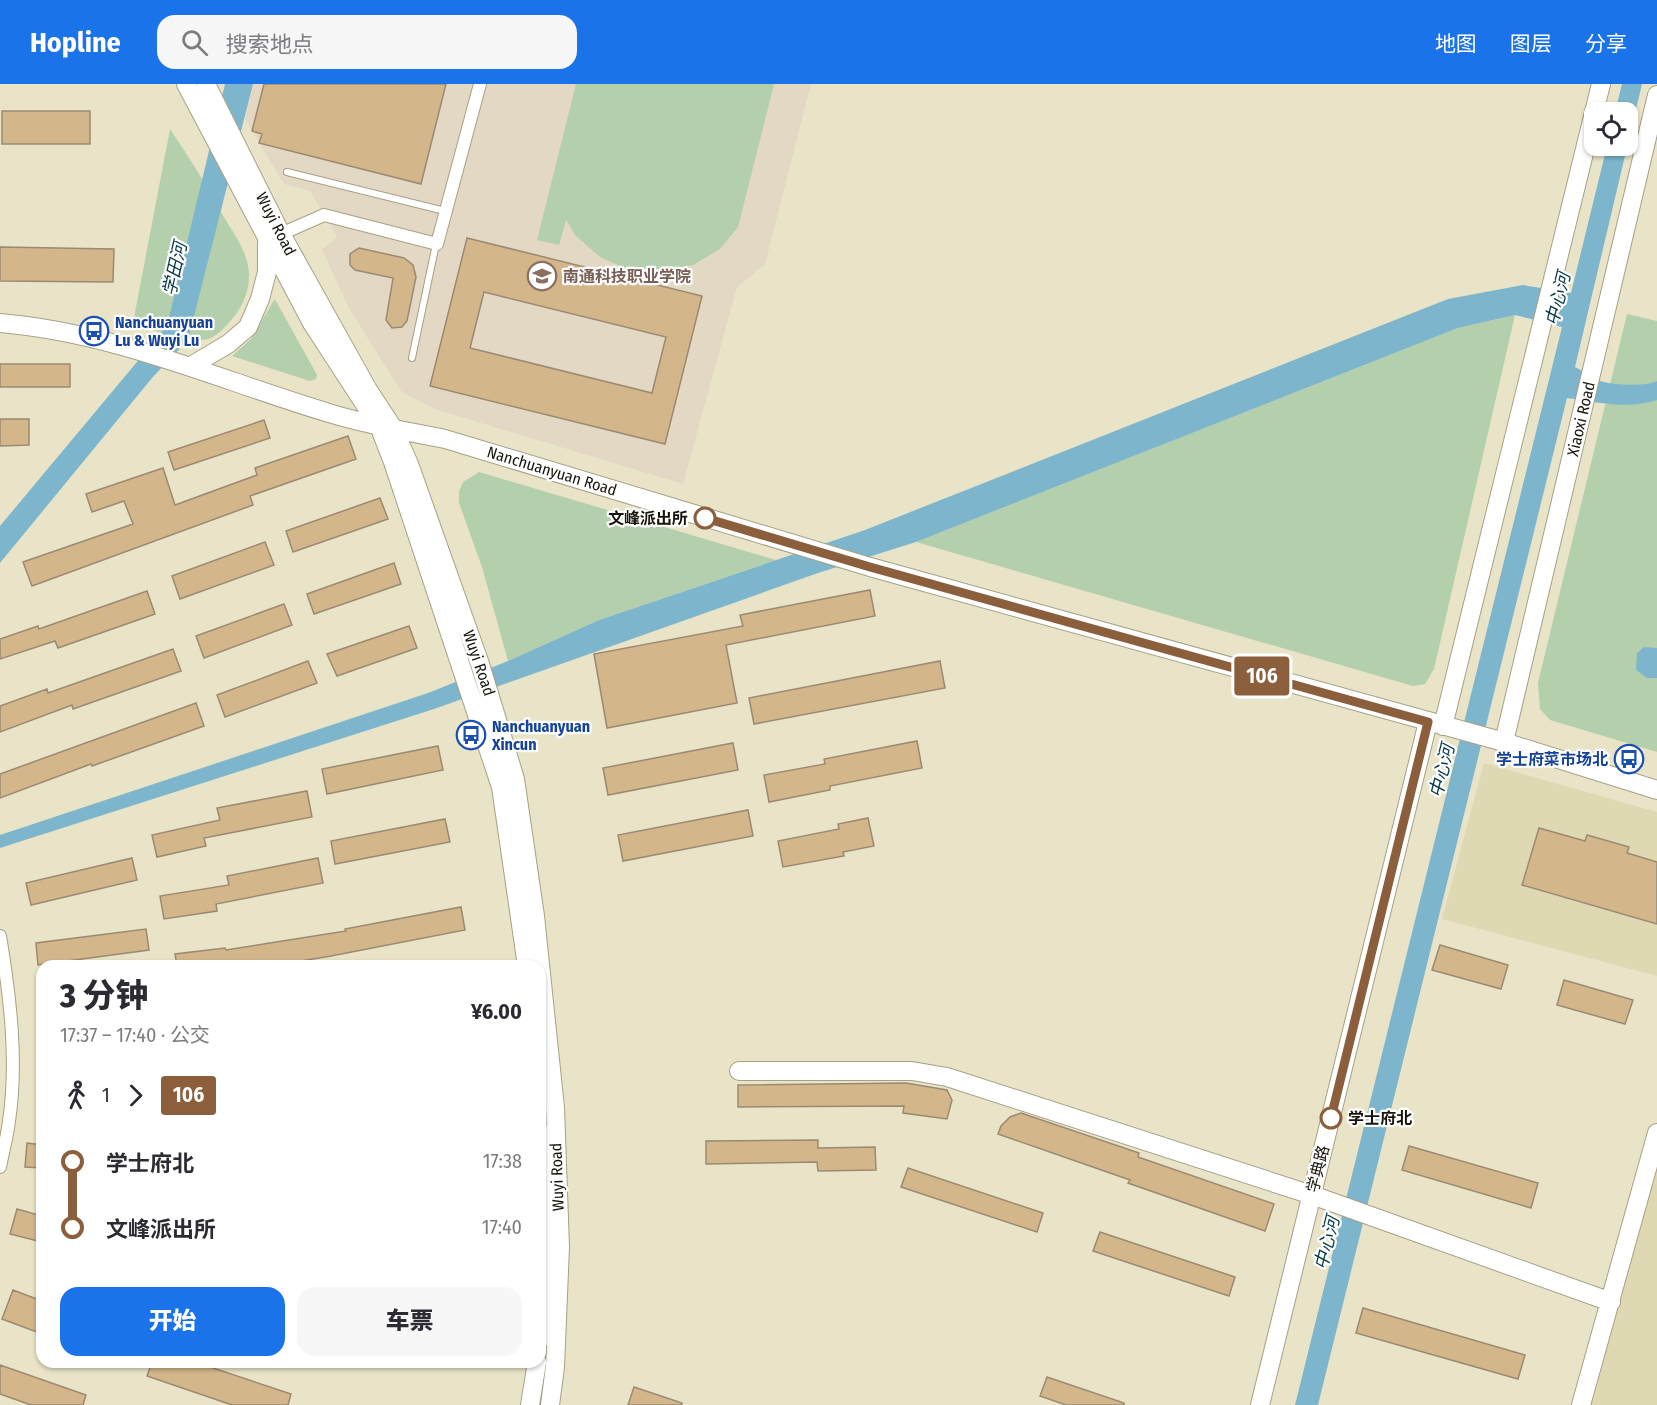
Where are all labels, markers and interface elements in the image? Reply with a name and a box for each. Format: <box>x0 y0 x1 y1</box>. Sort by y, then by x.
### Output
search box <box>157 15 577 69</box>
text: Hopline <box>30 26 121 59</box>
icon: search <box>178 26 211 59</box>
text: 搜索地点 <box>226 31 314 58</box>
text: 地图 <box>1435 31 1477 57</box>
text: 图层 <box>1510 31 1552 57</box>
text: 分享 <box>1585 31 1627 57</box>
map controls <box>1584 102 1638 156</box>
button: locate <box>1584 102 1638 156</box>
street label: Wuyi Road <box>252 189 300 259</box>
water label: 学田河 <box>158 237 192 298</box>
school or university icon: 南通科技职业学院 <box>526 260 558 292</box>
place label: 南通科技职业学院 <box>563 267 691 286</box>
water label: 中心河 <box>1541 267 1576 328</box>
place label: Nanchuanyuan Lu & Wuyi Lu <box>115 313 213 350</box>
bus stop icon: Nanchuanyuan Lu & Wuyi Lu <box>78 315 110 347</box>
street label: Xiaoxi Road <box>1563 380 1599 458</box>
street label: Nanchuanyuan Road <box>485 442 619 500</box>
marker: 文峰派出所 <box>694 507 716 529</box>
place label: 文峰派出所 <box>608 509 688 528</box>
street label: Wuyi Road <box>459 628 499 698</box>
line badge: 106 <box>1228 656 1296 696</box>
text: 106 <box>1246 663 1278 689</box>
place label: Nanchuanyuan Xincun <box>491 717 590 754</box>
bus stop icon: Nanchuanyuan Xincun <box>455 719 487 751</box>
water label: 中心河 <box>1425 739 1460 800</box>
bus stop icon: 学士府菜市场北 <box>1613 743 1645 775</box>
place label: 学士府菜市场北 <box>1496 750 1608 769</box>
text: 3 分钟 <box>60 976 148 1016</box>
text: ¥6.00 <box>471 998 522 1025</box>
text: 17:37 – 17:40 · 公交 <box>60 1023 210 1047</box>
icon: walk <box>60 1079 93 1112</box>
icon: forward <box>119 1079 152 1112</box>
text: 106 <box>173 1082 204 1108</box>
text: 1 <box>102 1083 110 1107</box>
marker: 学士府北 <box>1320 1107 1342 1129</box>
place label: 学士府北 <box>1348 1109 1412 1128</box>
street label: Wuyi Road <box>546 1143 568 1211</box>
street label: 学典路 <box>1303 1143 1333 1195</box>
text: 17:38 <box>483 1149 522 1173</box>
text: 学士府北 <box>106 1150 194 1177</box>
water label: 中心河 <box>1310 1211 1345 1272</box>
text: 17:40 <box>482 1215 522 1239</box>
text: 文峰派出所 <box>106 1216 216 1243</box>
button: 开始 <box>60 1287 285 1356</box>
button: 车票 <box>297 1287 522 1356</box>

